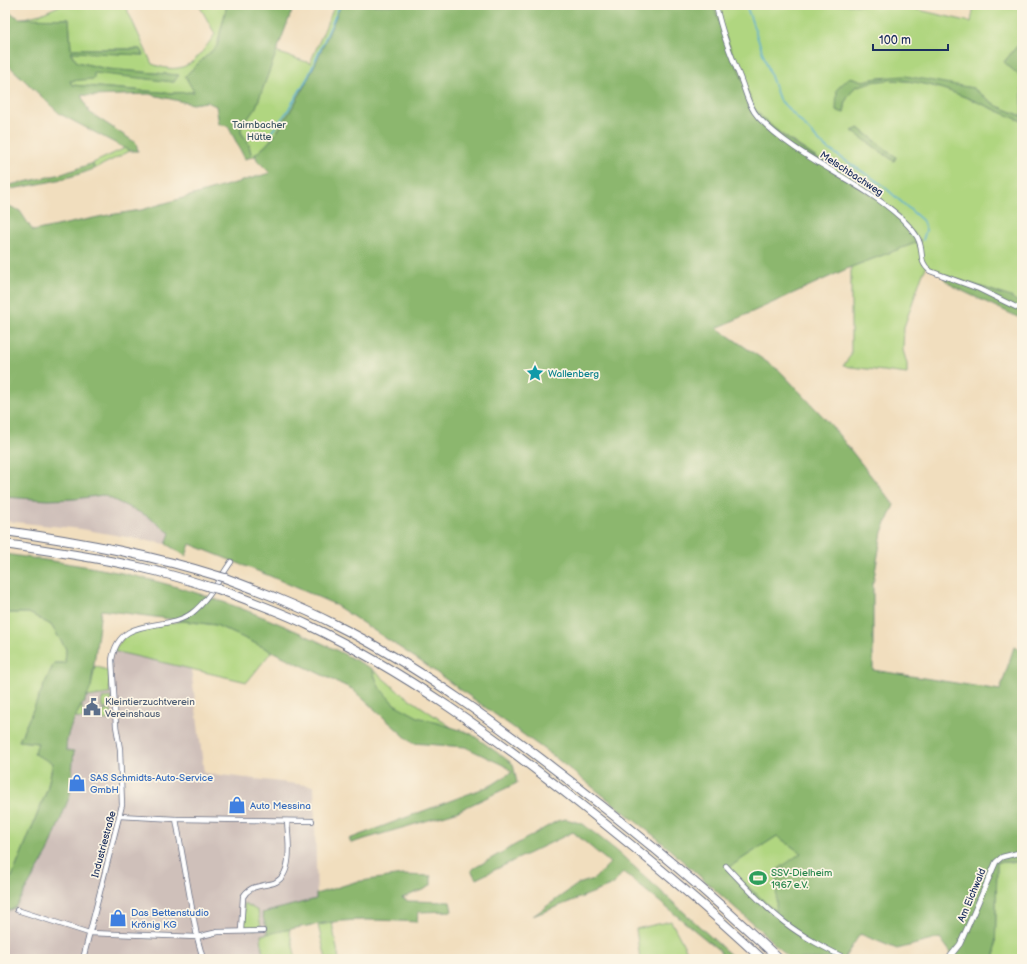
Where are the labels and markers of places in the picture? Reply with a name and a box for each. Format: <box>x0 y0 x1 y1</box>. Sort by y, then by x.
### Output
place icon: Wallenberg <box>525 363 545 383</box>
place label: Wallenberg <box>548 368 599 380</box>
place label: Kleintierzuchtverein Vereinshaus <box>105 696 195 720</box>
public building icon: Kleintierzuchtverein Vereinshaus <box>82 697 102 717</box>
place label: SAS Schmidts-Auto-Service GmbH <box>90 772 213 796</box>
shop icon: SAS Schmidts-Auto-Service GmbH <box>67 773 87 793</box>
shop icon: Auto Messina <box>227 795 247 815</box>
place label: Auto Messina <box>250 800 311 812</box>
place label: SSV-Dielheim 1967 e.V. <box>771 867 832 891</box>
sports icon: SSV-Dielheim 1967 e.V. <box>748 868 768 888</box>
place label: Das Bettenstudio Krönig KG <box>131 907 209 931</box>
shop icon: Das Bettenstudio Krönig KG <box>108 908 128 928</box>

